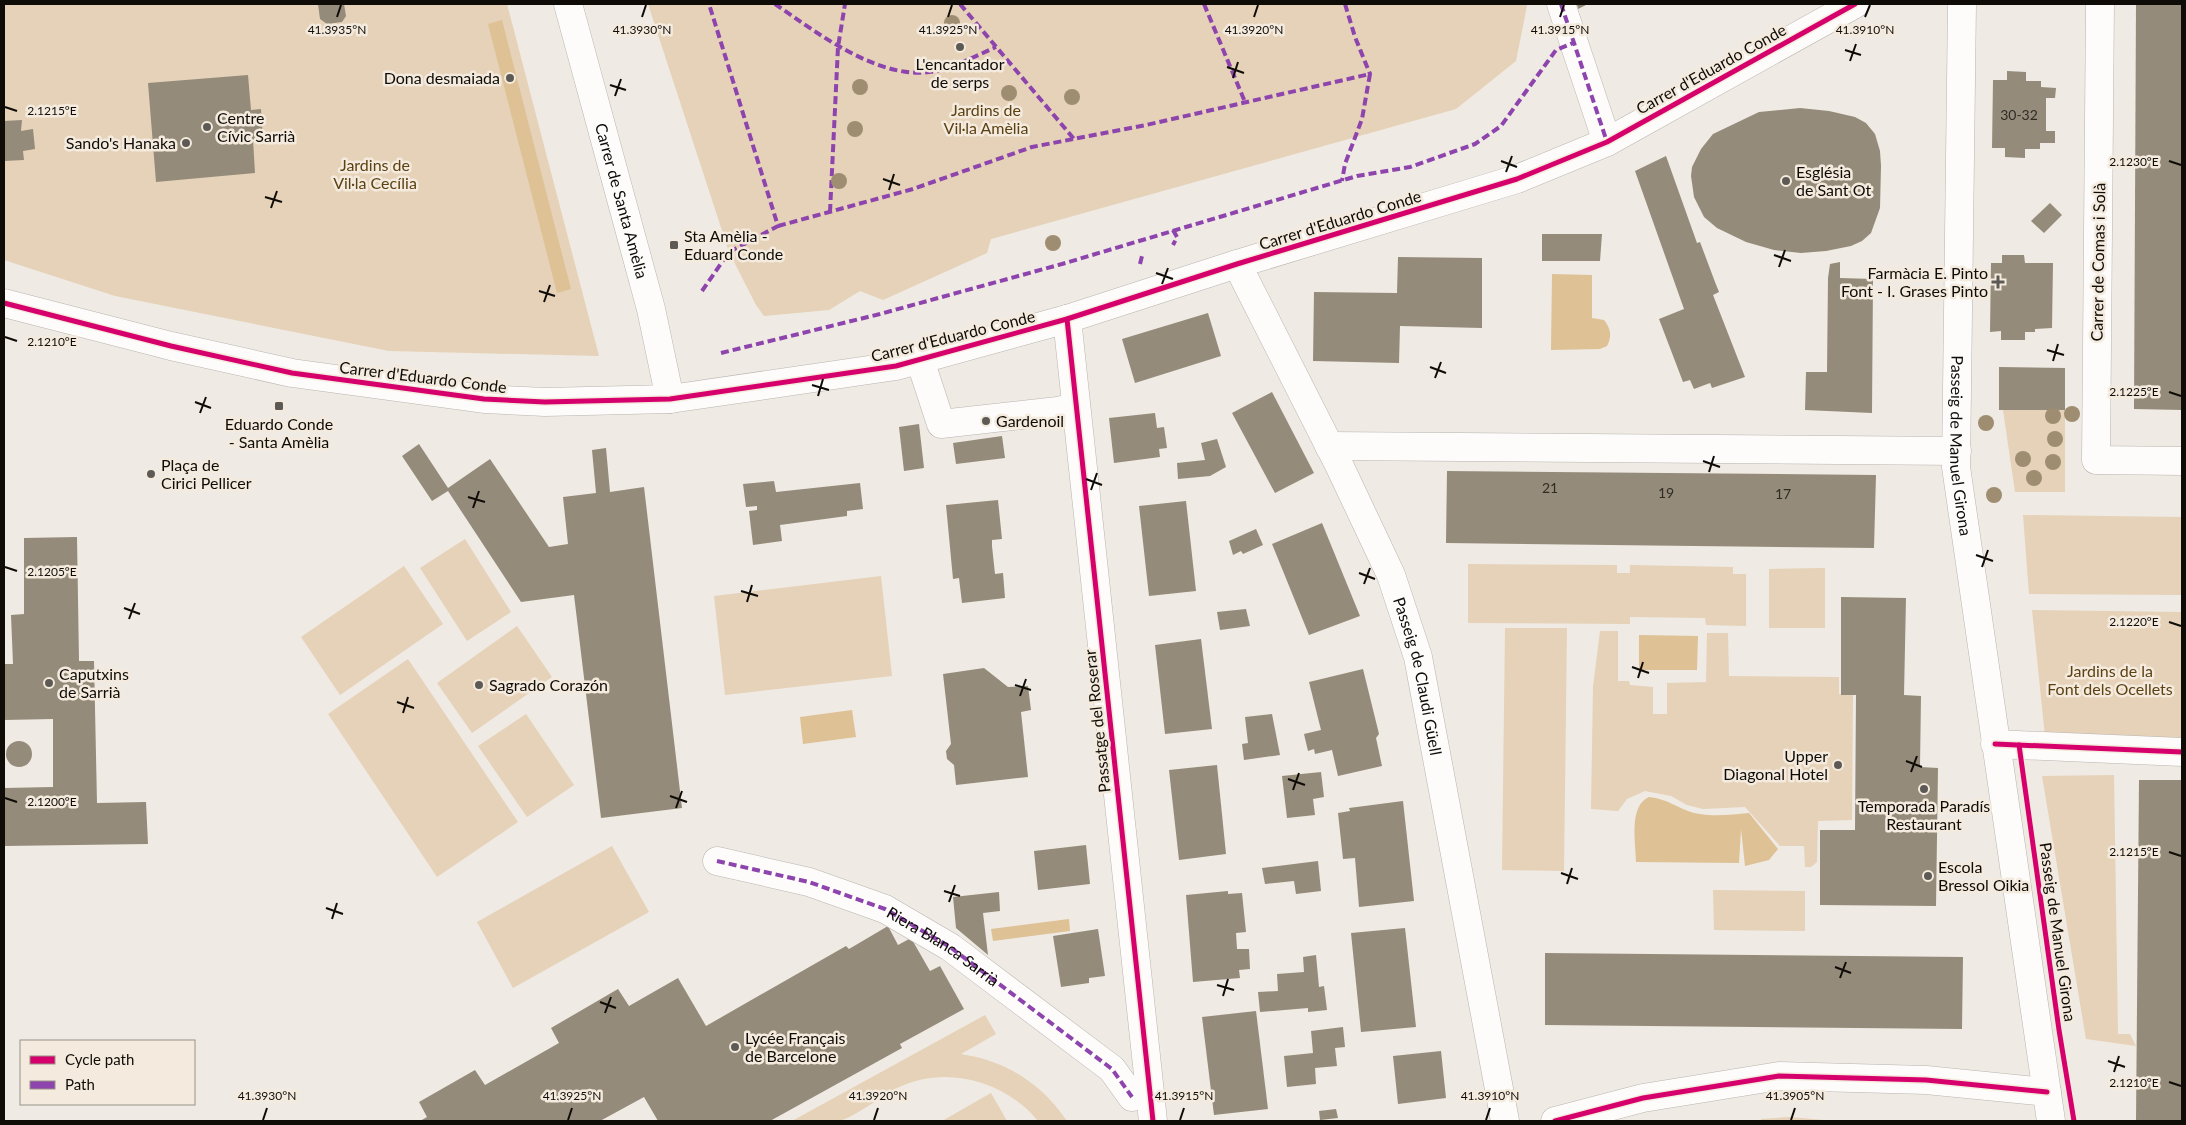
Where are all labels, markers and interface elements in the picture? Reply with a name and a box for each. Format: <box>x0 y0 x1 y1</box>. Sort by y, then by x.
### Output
street label: Carrer d'Eduardo Conde <box>1632 19 1789 118</box>
text: 41.3935°N <box>308 22 366 37</box>
text: 41.3930°N <box>613 22 671 37</box>
text: 41.3925°N <box>919 22 977 37</box>
text: 41.3920°N <box>1225 22 1283 37</box>
text: 41.3915°N <box>1531 22 1589 37</box>
text: 41.3910°N <box>1836 22 1894 37</box>
marker: L'encantador de serps <box>954 41 966 53</box>
place label: L'encantador de serps <box>916 54 1005 91</box>
place label: Dona desmaiada <box>384 68 500 87</box>
marker: Dona desmaiada <box>504 72 516 84</box>
park label: Jardins de Vil·la Amèlia <box>944 100 1028 137</box>
text: 2.1215°E <box>27 103 77 118</box>
house number: 30-32 <box>2000 106 2038 123</box>
place label: Centre Cívic Sarrià <box>217 108 295 145</box>
marker: Centre Cívic Sarrià <box>201 121 213 133</box>
street label: Carrer de Santa Amèlia <box>592 121 652 281</box>
place label: Sando's Hanaka <box>66 133 176 152</box>
marker: Sando's Hanaka <box>180 137 192 149</box>
text: 2.1230°E <box>2109 154 2159 169</box>
park label: Jardins de Vil·la Cecília <box>333 155 417 192</box>
place label: Església de Sant Ot <box>1796 162 1871 199</box>
marker: Església de Sant Ot <box>1780 175 1792 187</box>
street label: Carrer de Comas i Solà <box>2087 183 2108 341</box>
street label: Carrer d'Eduardo Conde <box>1256 186 1423 253</box>
place label: Sta Amèlia - Eduard Conde <box>684 226 783 263</box>
marker: Sta Amèlia - Eduard Conde <box>668 239 680 251</box>
place label: Farmàcia E. Pinto Font - I. Grases Pinto <box>1841 263 1988 300</box>
marker: Farmàcia E. Pinto Font - I. Grases Pinto <box>1992 276 2004 288</box>
street label: Carrer d'Eduardo Conde <box>869 306 1037 365</box>
text: 2.1210°E <box>27 334 77 349</box>
street label: Passeig de Manuel Girona <box>1947 355 1976 537</box>
street label: Carrer d'Eduardo Conde <box>338 357 508 396</box>
text: 2.1225°E <box>2109 384 2159 399</box>
marker: Eduardo Conde - Santa Amèlia <box>273 400 285 412</box>
place label: Gardenoil <box>996 411 1064 430</box>
place label: Eduardo Conde - Santa Amèlia <box>225 414 333 451</box>
marker: Gardenoil <box>980 415 992 427</box>
place label: Plaça de Cirici Pellicer <box>161 455 252 492</box>
marker: Plaça de Cirici Pellicer <box>145 468 157 480</box>
house number: 21 <box>1542 479 1558 496</box>
house number: 19 <box>1658 484 1674 501</box>
house number: 17 <box>1775 485 1791 502</box>
text: 2.1205°E <box>27 564 77 579</box>
street label: Passeig de Claudi Güell <box>1390 594 1446 757</box>
text: 2.1220°E <box>2109 614 2159 629</box>
street label: Passatge del Roserar <box>1080 648 1113 794</box>
park label: Jardins de la Font dels Ocellets <box>2047 661 2173 698</box>
place label: Caputxins de Sarrià <box>59 664 129 701</box>
place label: Sagrado Corazón <box>489 675 608 694</box>
marker: Caputxins de Sarrià <box>43 677 55 689</box>
marker: Sagrado Corazón <box>473 679 485 691</box>
place label: Upper Diagonal Hotel <box>1723 746 1828 783</box>
marker: Upper Diagonal Hotel <box>1832 759 1844 771</box>
marker: Temporada Paradís Restaurant <box>1918 783 1930 795</box>
text: 2.1200°E <box>27 794 77 809</box>
place label: Temporada Paradís Restaurant <box>1858 796 1990 833</box>
street label: Passeig de Manuel Girona <box>2036 841 2080 1023</box>
text: 2.1215°E <box>2109 844 2159 859</box>
place label: Escola Bressol Oikia <box>1938 857 2029 894</box>
marker: Escola Bressol Oikia <box>1922 870 1934 882</box>
street label: Riera Blanca Sarrià <box>884 902 1003 990</box>
place label: Lycée Français de Barcelone <box>745 1028 846 1065</box>
legend <box>20 1040 195 1105</box>
marker: Lycée Français de Barcelone <box>729 1041 741 1053</box>
text: Cycle path <box>65 1050 134 1068</box>
text: Path <box>65 1075 95 1093</box>
text: 2.1210°E <box>2109 1075 2159 1090</box>
text: 41.3930°N <box>238 1088 296 1103</box>
text: 41.3925°N <box>543 1088 601 1103</box>
text: 41.3920°N <box>849 1088 907 1103</box>
text: 41.3915°N <box>1155 1088 1213 1103</box>
text: 41.3910°N <box>1461 1088 1519 1103</box>
text: 41.3905°N <box>1766 1088 1824 1103</box>

